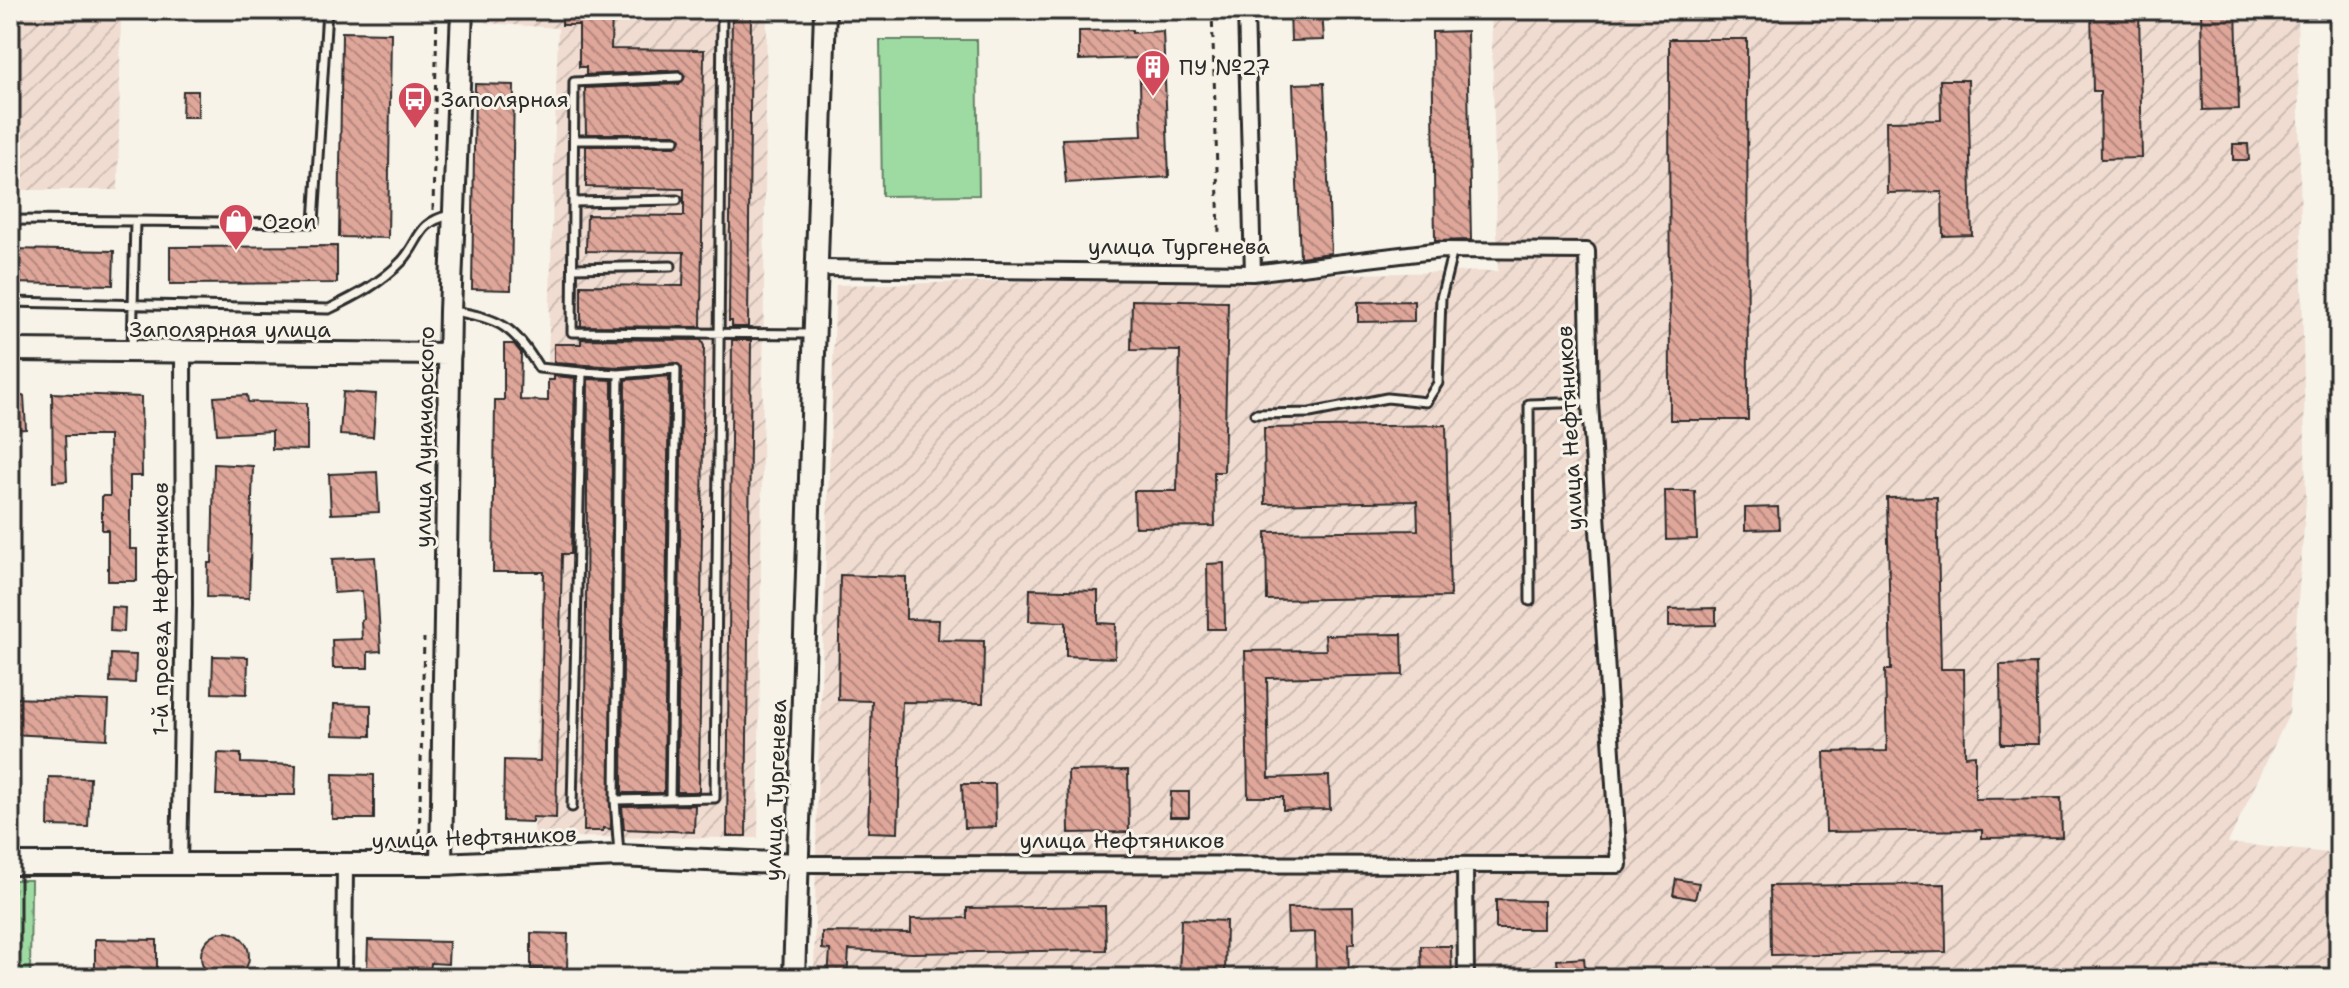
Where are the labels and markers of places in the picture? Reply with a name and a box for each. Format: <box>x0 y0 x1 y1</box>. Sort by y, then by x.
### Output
building icon: ПУ №27 <box>1134 48 1172 98</box>
place label: ПУ №27 <box>1179 53 1271 82</box>
bus stop icon: Заполярная <box>396 80 434 130</box>
place label: Заполярная <box>441 85 569 114</box>
shop icon: Ozon <box>217 202 255 252</box>
place label: Ozon <box>262 207 317 236</box>

